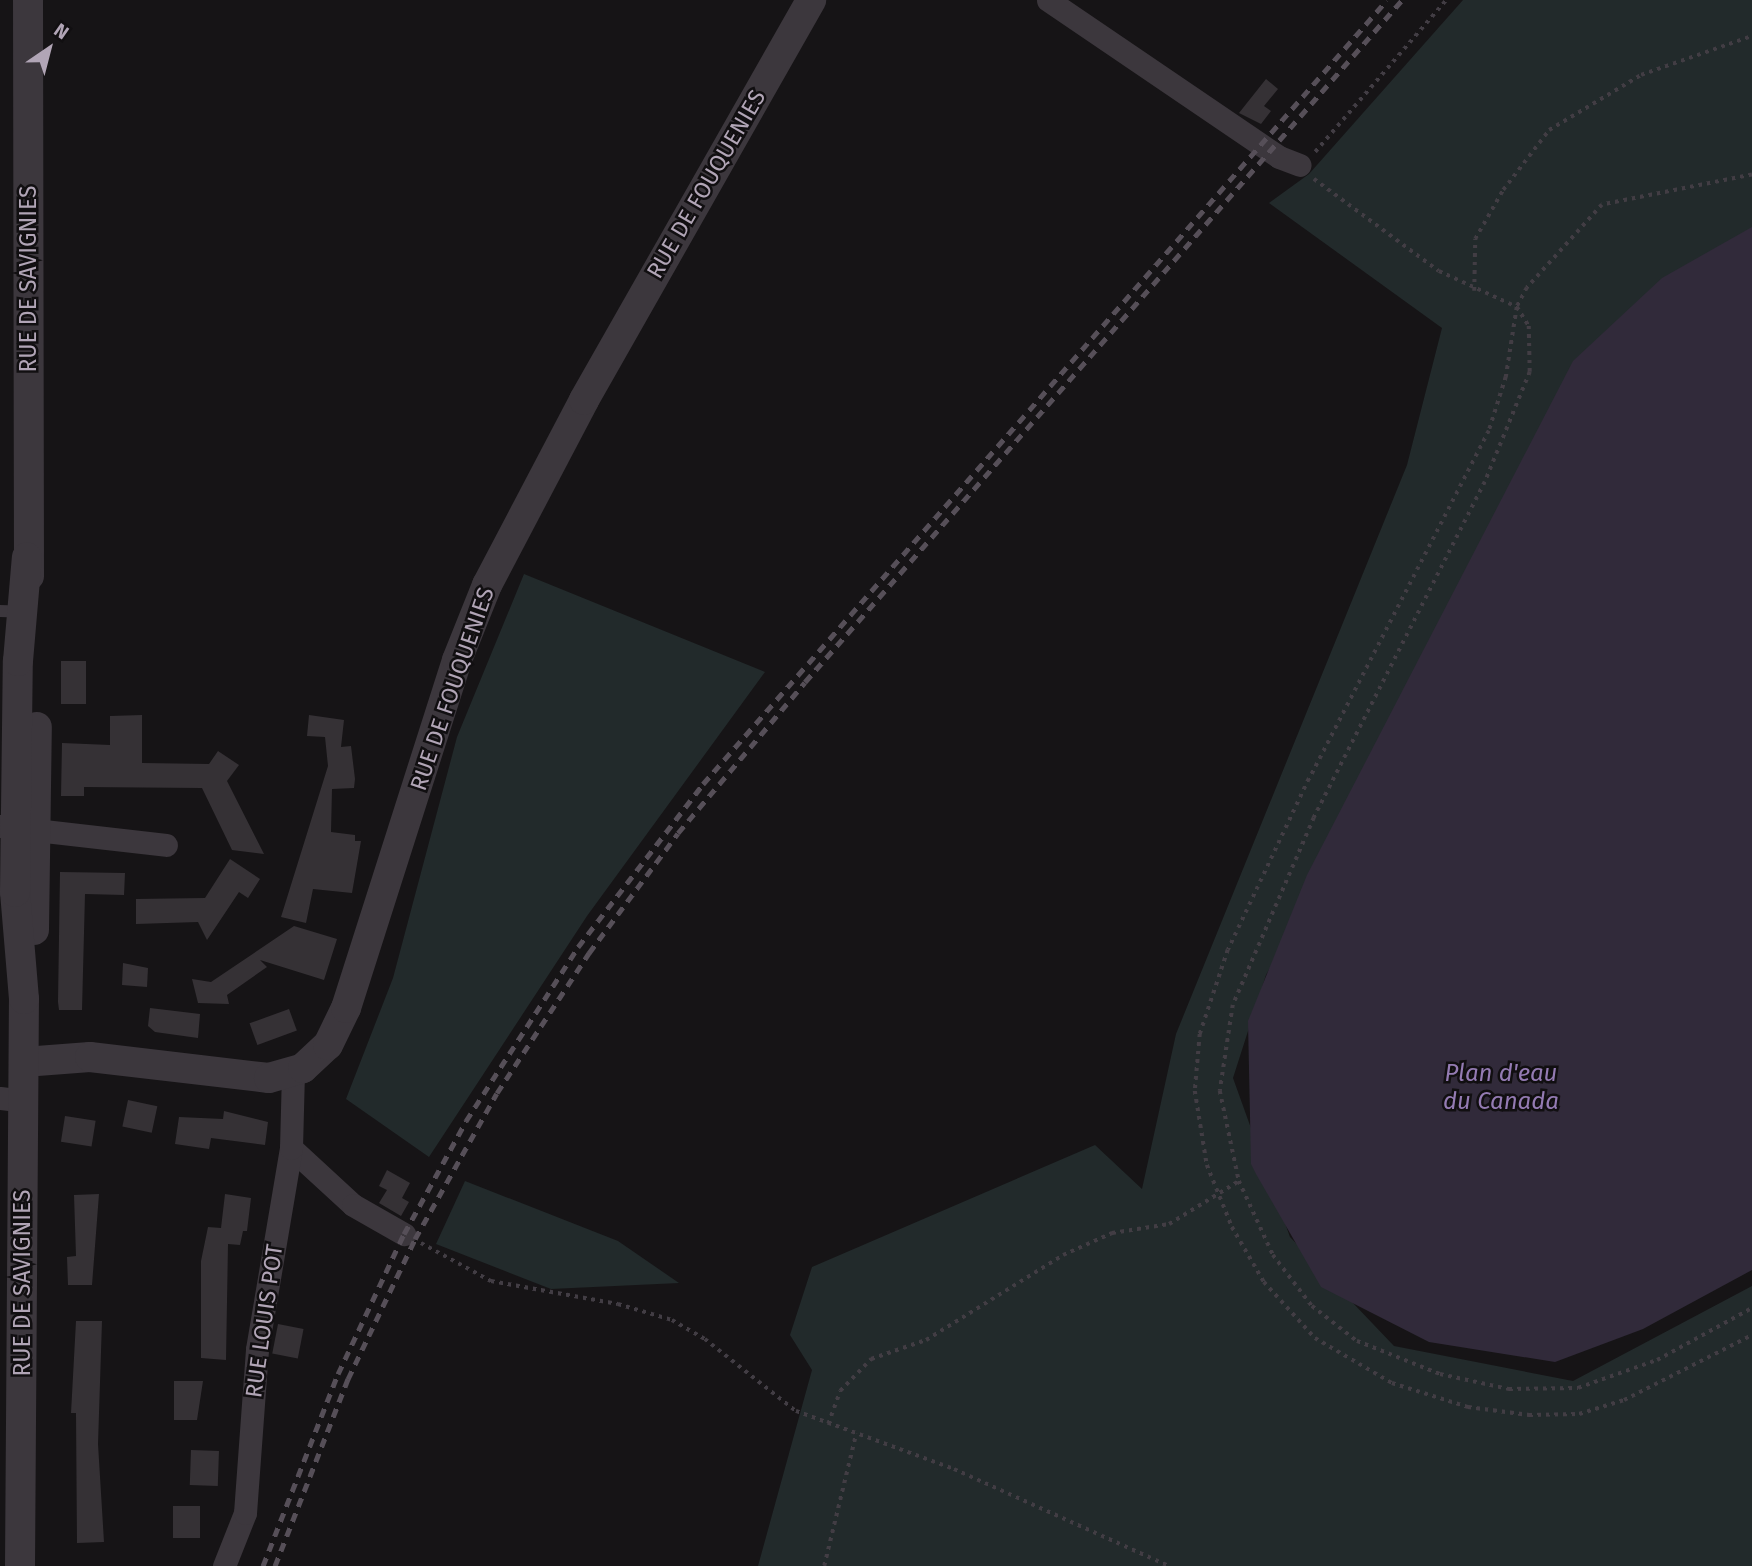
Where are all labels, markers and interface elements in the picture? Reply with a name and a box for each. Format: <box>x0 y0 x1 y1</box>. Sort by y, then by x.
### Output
north arrow <box>14 14 84 84</box>
text: N <box>50 18 73 44</box>
street label: RUE DE FOUQUENIES <box>641 85 771 283</box>
street label: RUE DE SAVIGNIES <box>14 185 42 373</box>
street label: RUE DE FOUQUENIES <box>404 584 500 794</box>
water label: Plan d'eau du Canada <box>1443 1060 1559 1116</box>
street label: RUE DE SAVIGNIES <box>8 1189 36 1377</box>
street label: RUE LOUIS POT <box>240 1242 288 1400</box>

